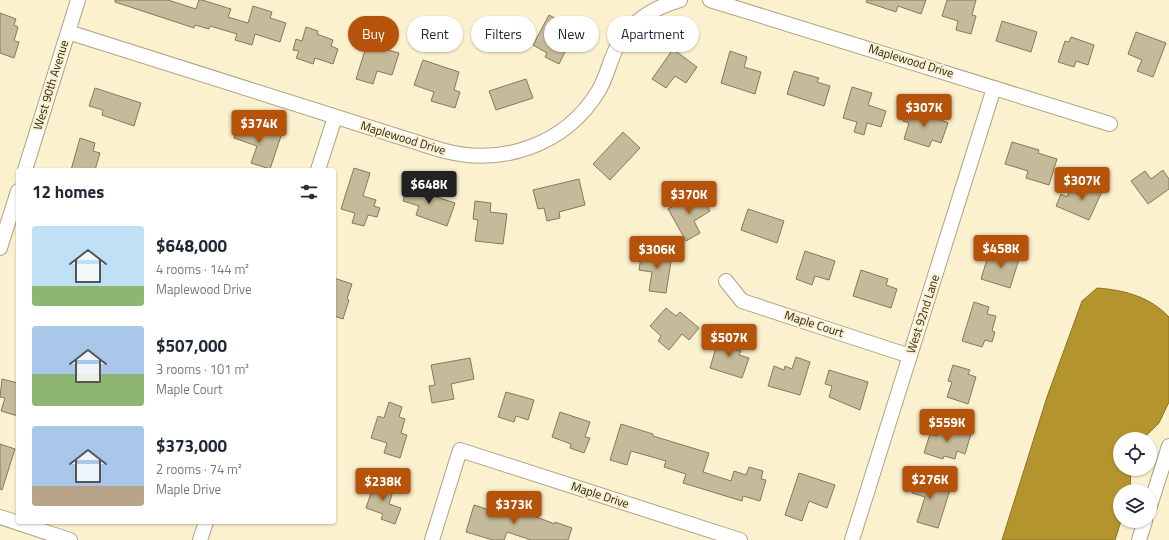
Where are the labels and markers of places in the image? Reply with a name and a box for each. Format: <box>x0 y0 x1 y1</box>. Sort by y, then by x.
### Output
pin: $307K <box>896 94 952 128</box>
pin: $374K <box>231 110 287 144</box>
pin: $307K <box>1054 167 1110 201</box>
pin: $648K <box>401 171 457 205</box>
pin: $370K <box>661 181 717 215</box>
pin: $458K <box>973 235 1029 269</box>
pin: $306K <box>629 236 685 270</box>
pin: $507K <box>701 324 757 358</box>
pin: $559K <box>919 409 975 443</box>
pin: $276K <box>902 466 958 500</box>
pin: $238K <box>355 468 411 502</box>
pin: $373K <box>486 491 542 525</box>

